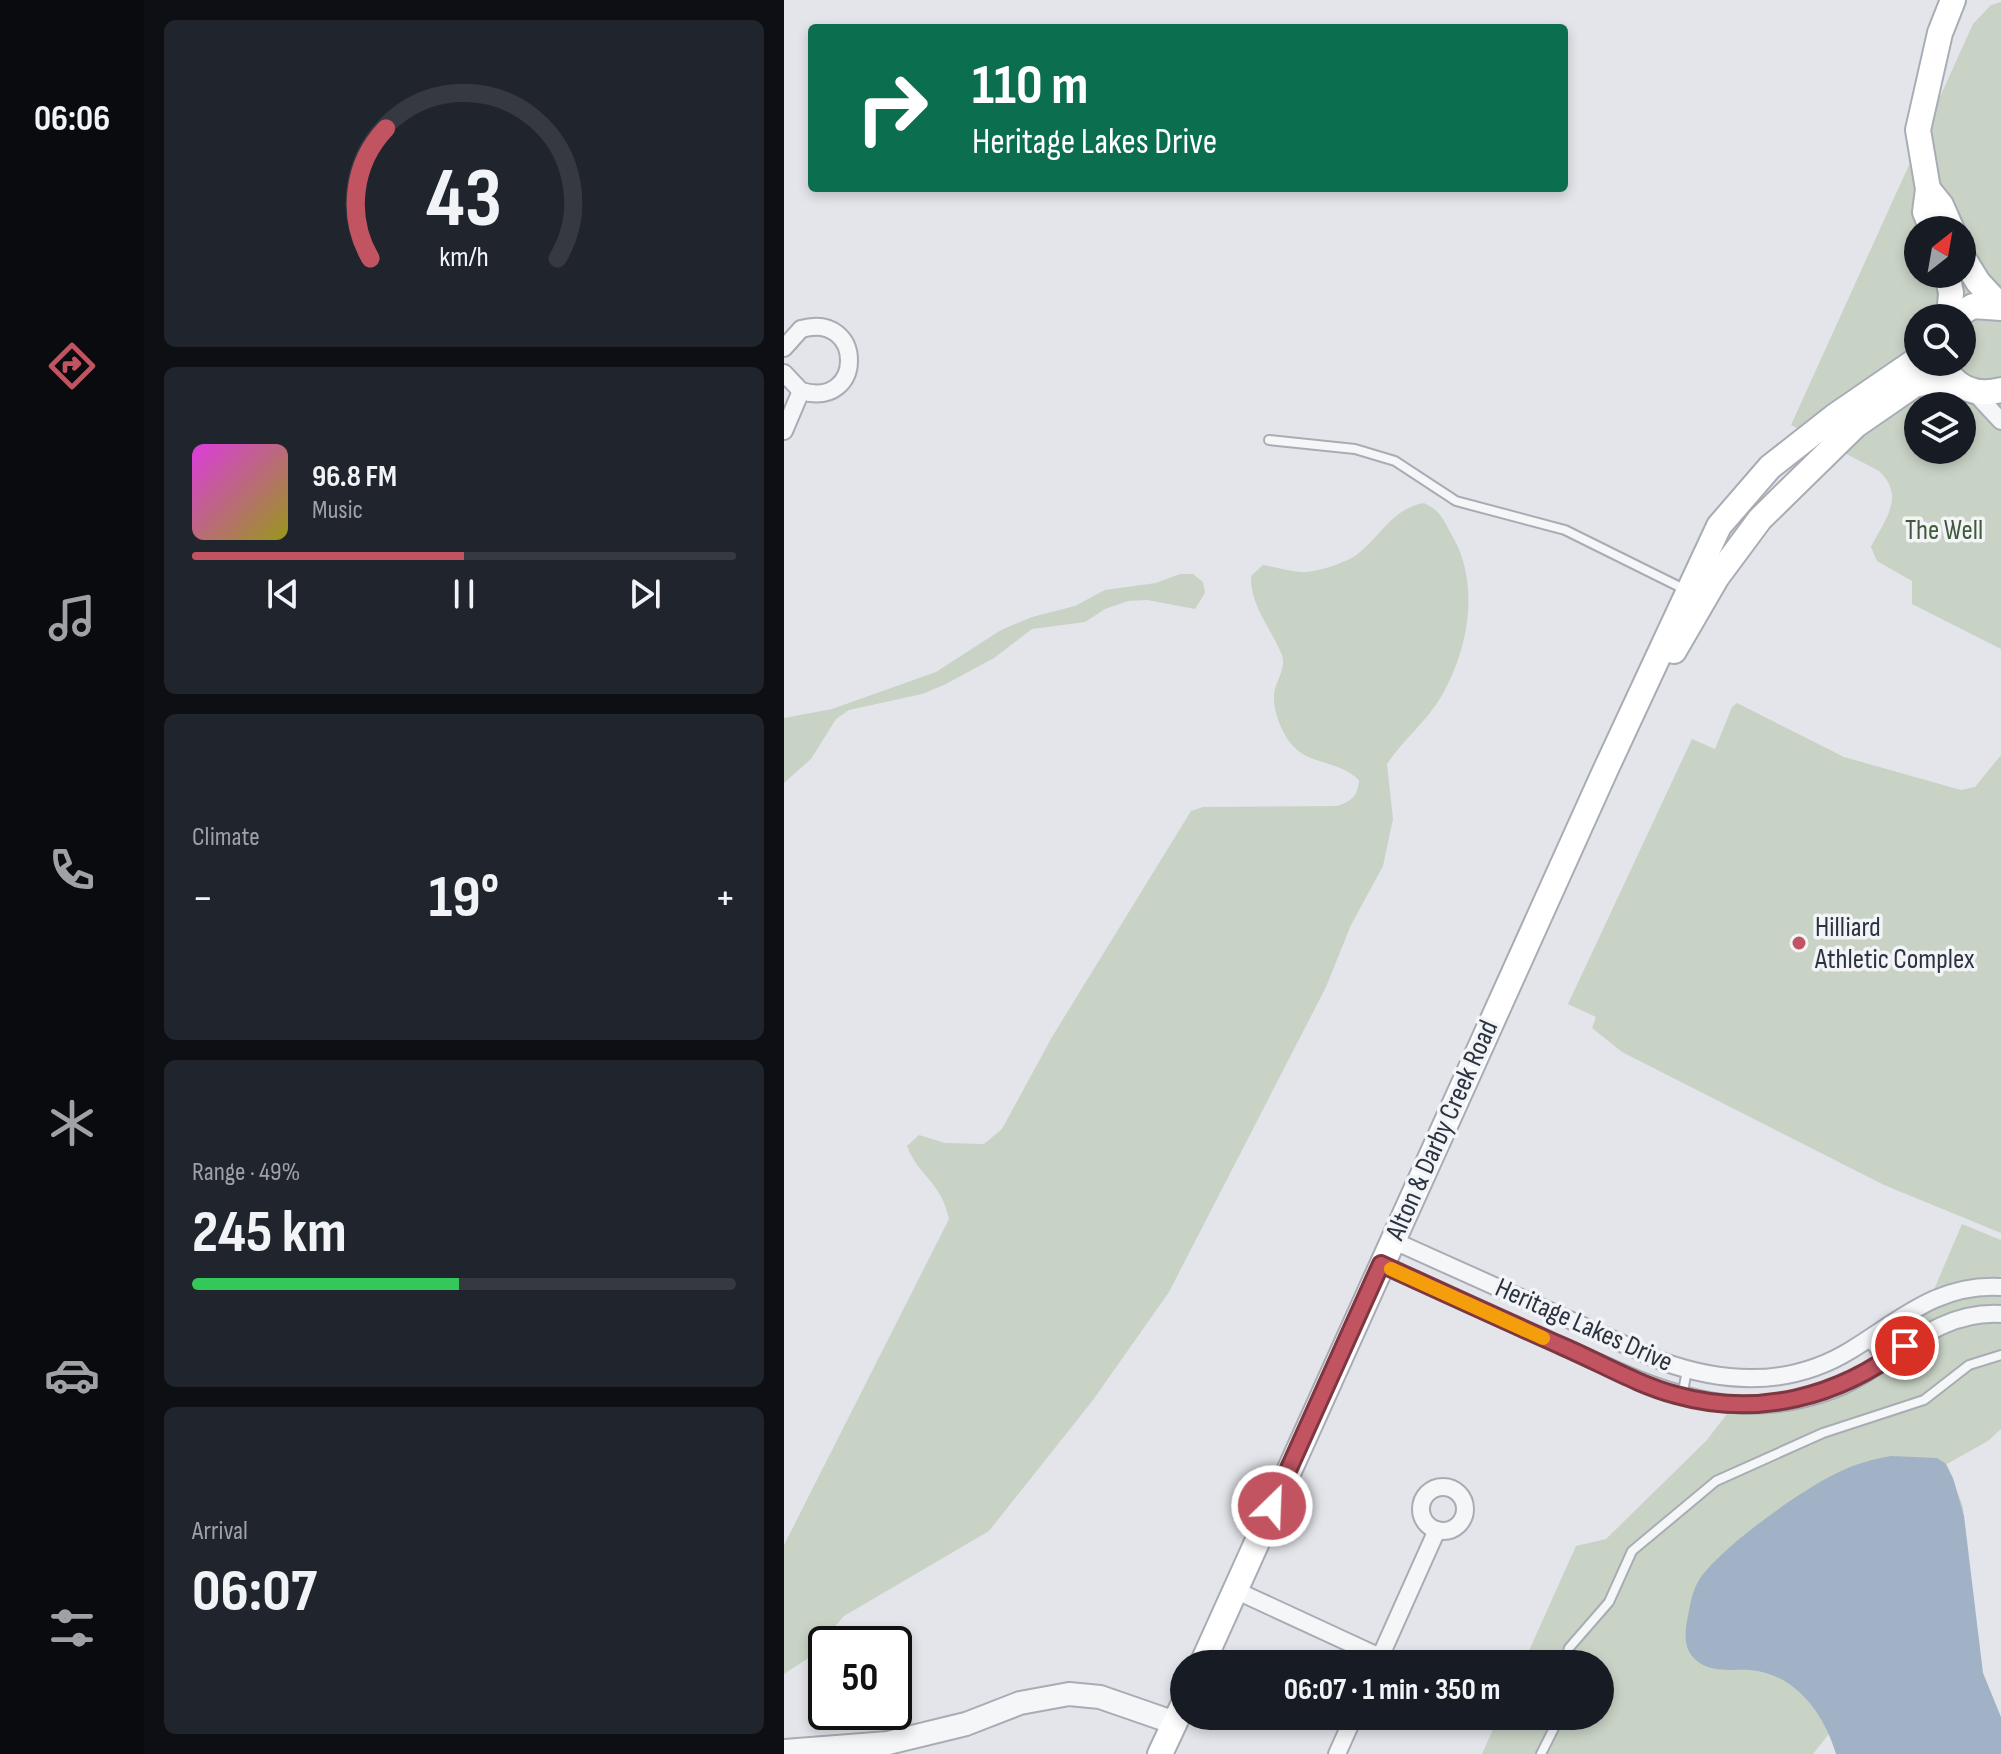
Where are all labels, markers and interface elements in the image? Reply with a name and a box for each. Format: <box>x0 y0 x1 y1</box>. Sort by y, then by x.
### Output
text: 110 m <box>972 53 1088 120</box>
icon: right <box>840 56 944 160</box>
text: 06:06 <box>34 98 110 141</box>
text: Heritage Lakes Drive <box>972 121 1217 164</box>
text: 43 <box>426 150 502 250</box>
north arrow <box>1904 216 1976 288</box>
map controls <box>1904 216 1976 464</box>
text: km/h <box>439 241 489 276</box>
button: search <box>1904 304 1976 376</box>
icon: directions <box>44 338 100 394</box>
button: layers <box>1904 392 1976 464</box>
text: 96.8 FM <box>312 459 397 495</box>
text: Music <box>312 495 363 526</box>
park label: The Well <box>1905 514 1983 547</box>
icon: previous <box>261 572 305 616</box>
icon: pause <box>442 572 486 616</box>
icon: next <box>623 572 667 616</box>
icon: music <box>44 590 100 646</box>
text: Climate <box>192 822 260 853</box>
icon: phone <box>44 842 100 898</box>
text: 19° <box>429 862 499 934</box>
text: − <box>192 872 214 925</box>
text: + <box>714 872 736 925</box>
place label: Hilliard Athletic Complex <box>1814 911 1975 976</box>
marker: Hilliard Athletic Complex <box>1790 934 1808 952</box>
street label: Alton & Darby Creek Road <box>1378 1015 1505 1246</box>
icon: climate <box>44 1095 100 1151</box>
text: Range · 49% <box>192 1157 300 1188</box>
text: 245 km <box>192 1197 347 1269</box>
street label: Heritage Lakes Drive <box>1490 1271 1678 1379</box>
pin <box>1871 1312 1939 1380</box>
icon: arrive <box>1883 1324 1927 1368</box>
icon: car <box>44 1347 100 1403</box>
position arrow <box>1230 1464 1314 1548</box>
text: Arrival <box>192 1516 248 1547</box>
text: 06:07 <box>192 1556 317 1628</box>
icon: filters <box>44 1600 100 1656</box>
speed limit sign: 50 <box>808 1626 912 1730</box>
text: 06:07 · 1 min · 350 m <box>1284 1672 1500 1708</box>

